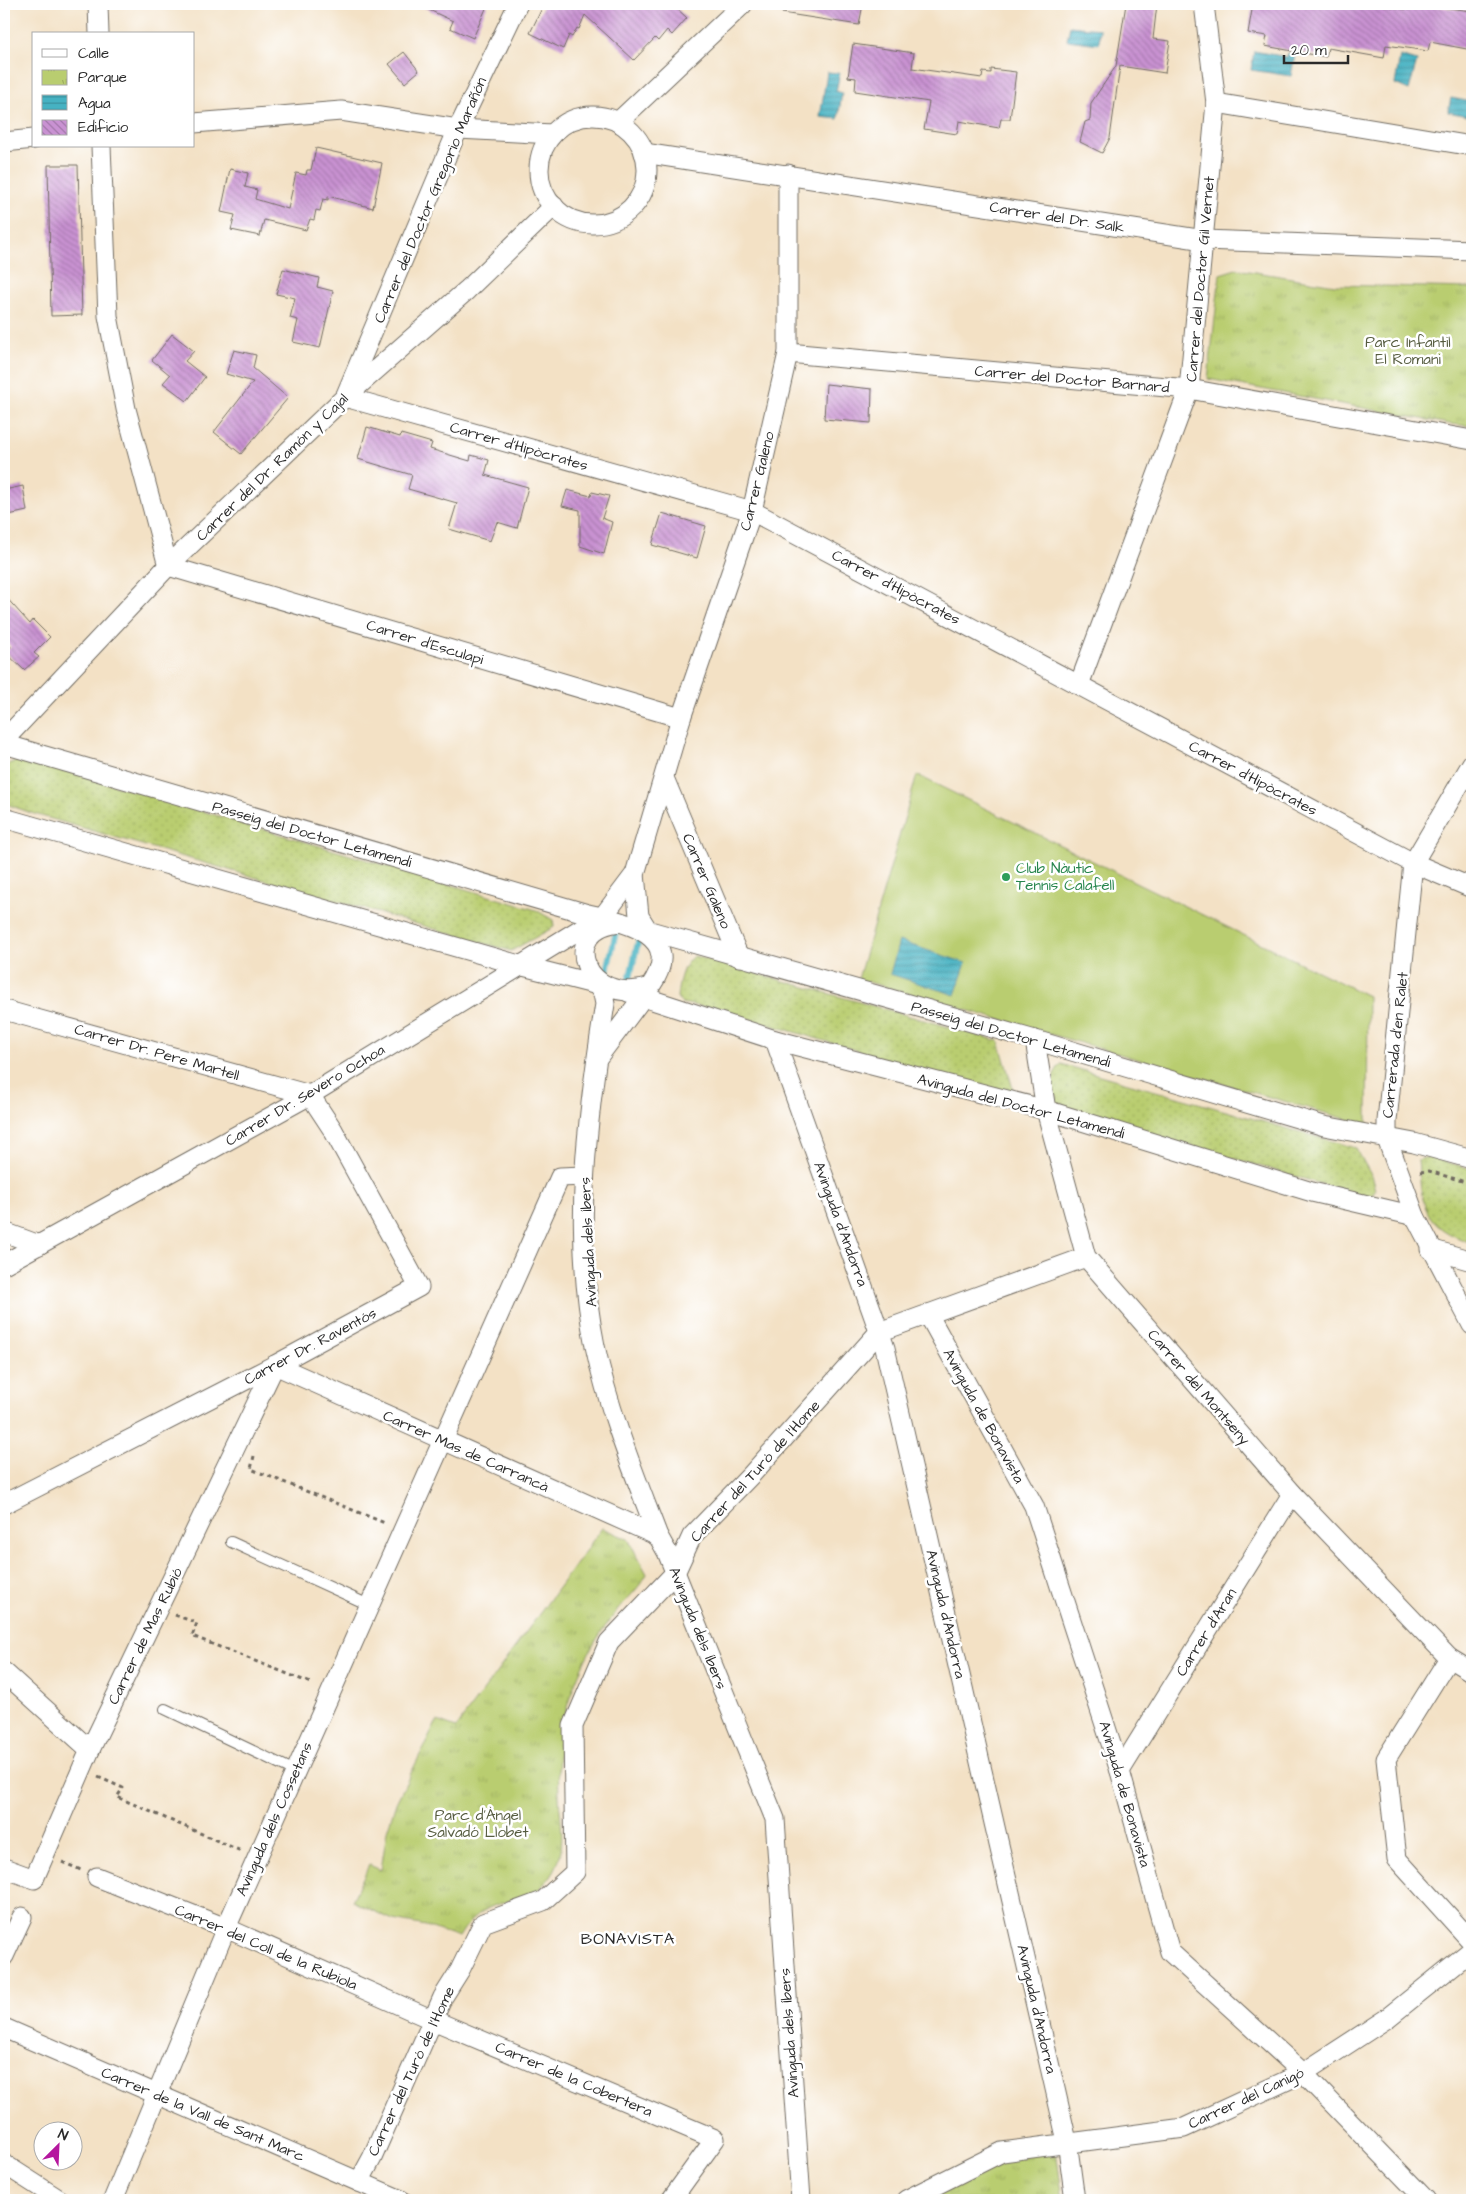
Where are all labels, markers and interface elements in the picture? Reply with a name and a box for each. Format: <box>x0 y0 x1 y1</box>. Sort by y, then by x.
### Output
legend <box>32 32 195 148</box>
scale bar <box>1284 32 1347 64</box>
text: 20 m <box>1291 40 1327 61</box>
text: Calle <box>78 43 109 64</box>
text: Parque <box>78 67 127 88</box>
street label: Carrer del Doctor Gregorio Marañón <box>369 74 493 327</box>
text: Agua <box>78 93 111 115</box>
text: Edificio <box>78 117 129 138</box>
street label: Carrer del Doctor Gil Vernet <box>1181 175 1220 383</box>
street label: Carrer del Dr. Salk <box>988 196 1126 239</box>
park label: Parc Infantil El Romani <box>1365 332 1451 370</box>
street label: Carrer del Doctor Barnard <box>974 361 1171 399</box>
street label: Carrer del Dr. Ramón y Cajal <box>191 389 354 547</box>
street label: Carrer d'Hipòcrates <box>447 417 591 476</box>
street label: Carrer Galeno <box>735 429 780 533</box>
street label: Carrer d'Hipòcrates <box>828 545 964 630</box>
street label: Carrer d'Esculapi <box>364 615 487 670</box>
street label: Carrer d'Hipòcrates <box>1185 736 1321 821</box>
street label: Passeig del Doctor Letamendi <box>209 796 415 874</box>
street label: Carrer Galeno <box>677 830 736 933</box>
place label: Club Nàutic Tennis Calafell <box>1016 858 1114 896</box>
marker: Club Nàutic Tennis Calafell <box>1000 871 1012 883</box>
street label: Carrerada d'en Ralet <box>1377 971 1414 1119</box>
street label: Passeig del Doctor Letamendi <box>908 996 1114 1074</box>
street label: Carrer Dr. Pere Martell <box>72 1019 242 1086</box>
street label: Carrer Dr. Severo Ochoa <box>222 1039 389 1151</box>
street label: Avinguda del Doctor Letamendi <box>915 1069 1128 1145</box>
street label: Avinguda d'Andorra <box>807 1159 873 1290</box>
street label: Avinguda dels Íbers <box>575 1176 603 1308</box>
street label: Carrer Dr. Raventós <box>240 1302 381 1390</box>
street label: Carrer del Montseny <box>1142 1325 1255 1450</box>
street label: Avinguda de Bonavista <box>937 1345 1030 1488</box>
street label: Carrer del Turó de l'Home <box>686 1396 825 1547</box>
street label: Carrer Mas de Carrancà <box>379 1405 552 1498</box>
street label: Avinguda d'Andorra <box>920 1548 971 1681</box>
street label: Carrer de Mas Rubió <box>103 1564 188 1708</box>
street label: Avinguda dels Íbers <box>662 1564 732 1693</box>
street label: Carrer d'Aran <box>1171 1584 1242 1680</box>
street label: Avinguda de Bonavista <box>1093 1719 1156 1870</box>
street label: Avinguda dels Cossetans <box>231 1738 319 1900</box>
park label: Parc d'Àngel Salvadó Llobet <box>428 1805 528 1843</box>
street label: Carrer del Coll de la Rubiola <box>171 1899 361 1996</box>
district label: BONAVISTA <box>581 1928 675 1950</box>
street label: Avinguda d'Andorra <box>1011 1943 1062 2076</box>
street label: Avinguda dels Íbers <box>774 1967 806 2099</box>
street label: Carrer del Turó de l'Home <box>363 1983 460 2159</box>
street label: Carrer de la Cobertera <box>492 2037 656 2122</box>
street label: Carrer de la Vall de Sant Marc <box>98 2062 308 2167</box>
street label: Carrer del Canigó <box>1185 2062 1308 2135</box>
north arrow <box>32 2122 82 2172</box>
text: N <box>55 2124 71 2146</box>

